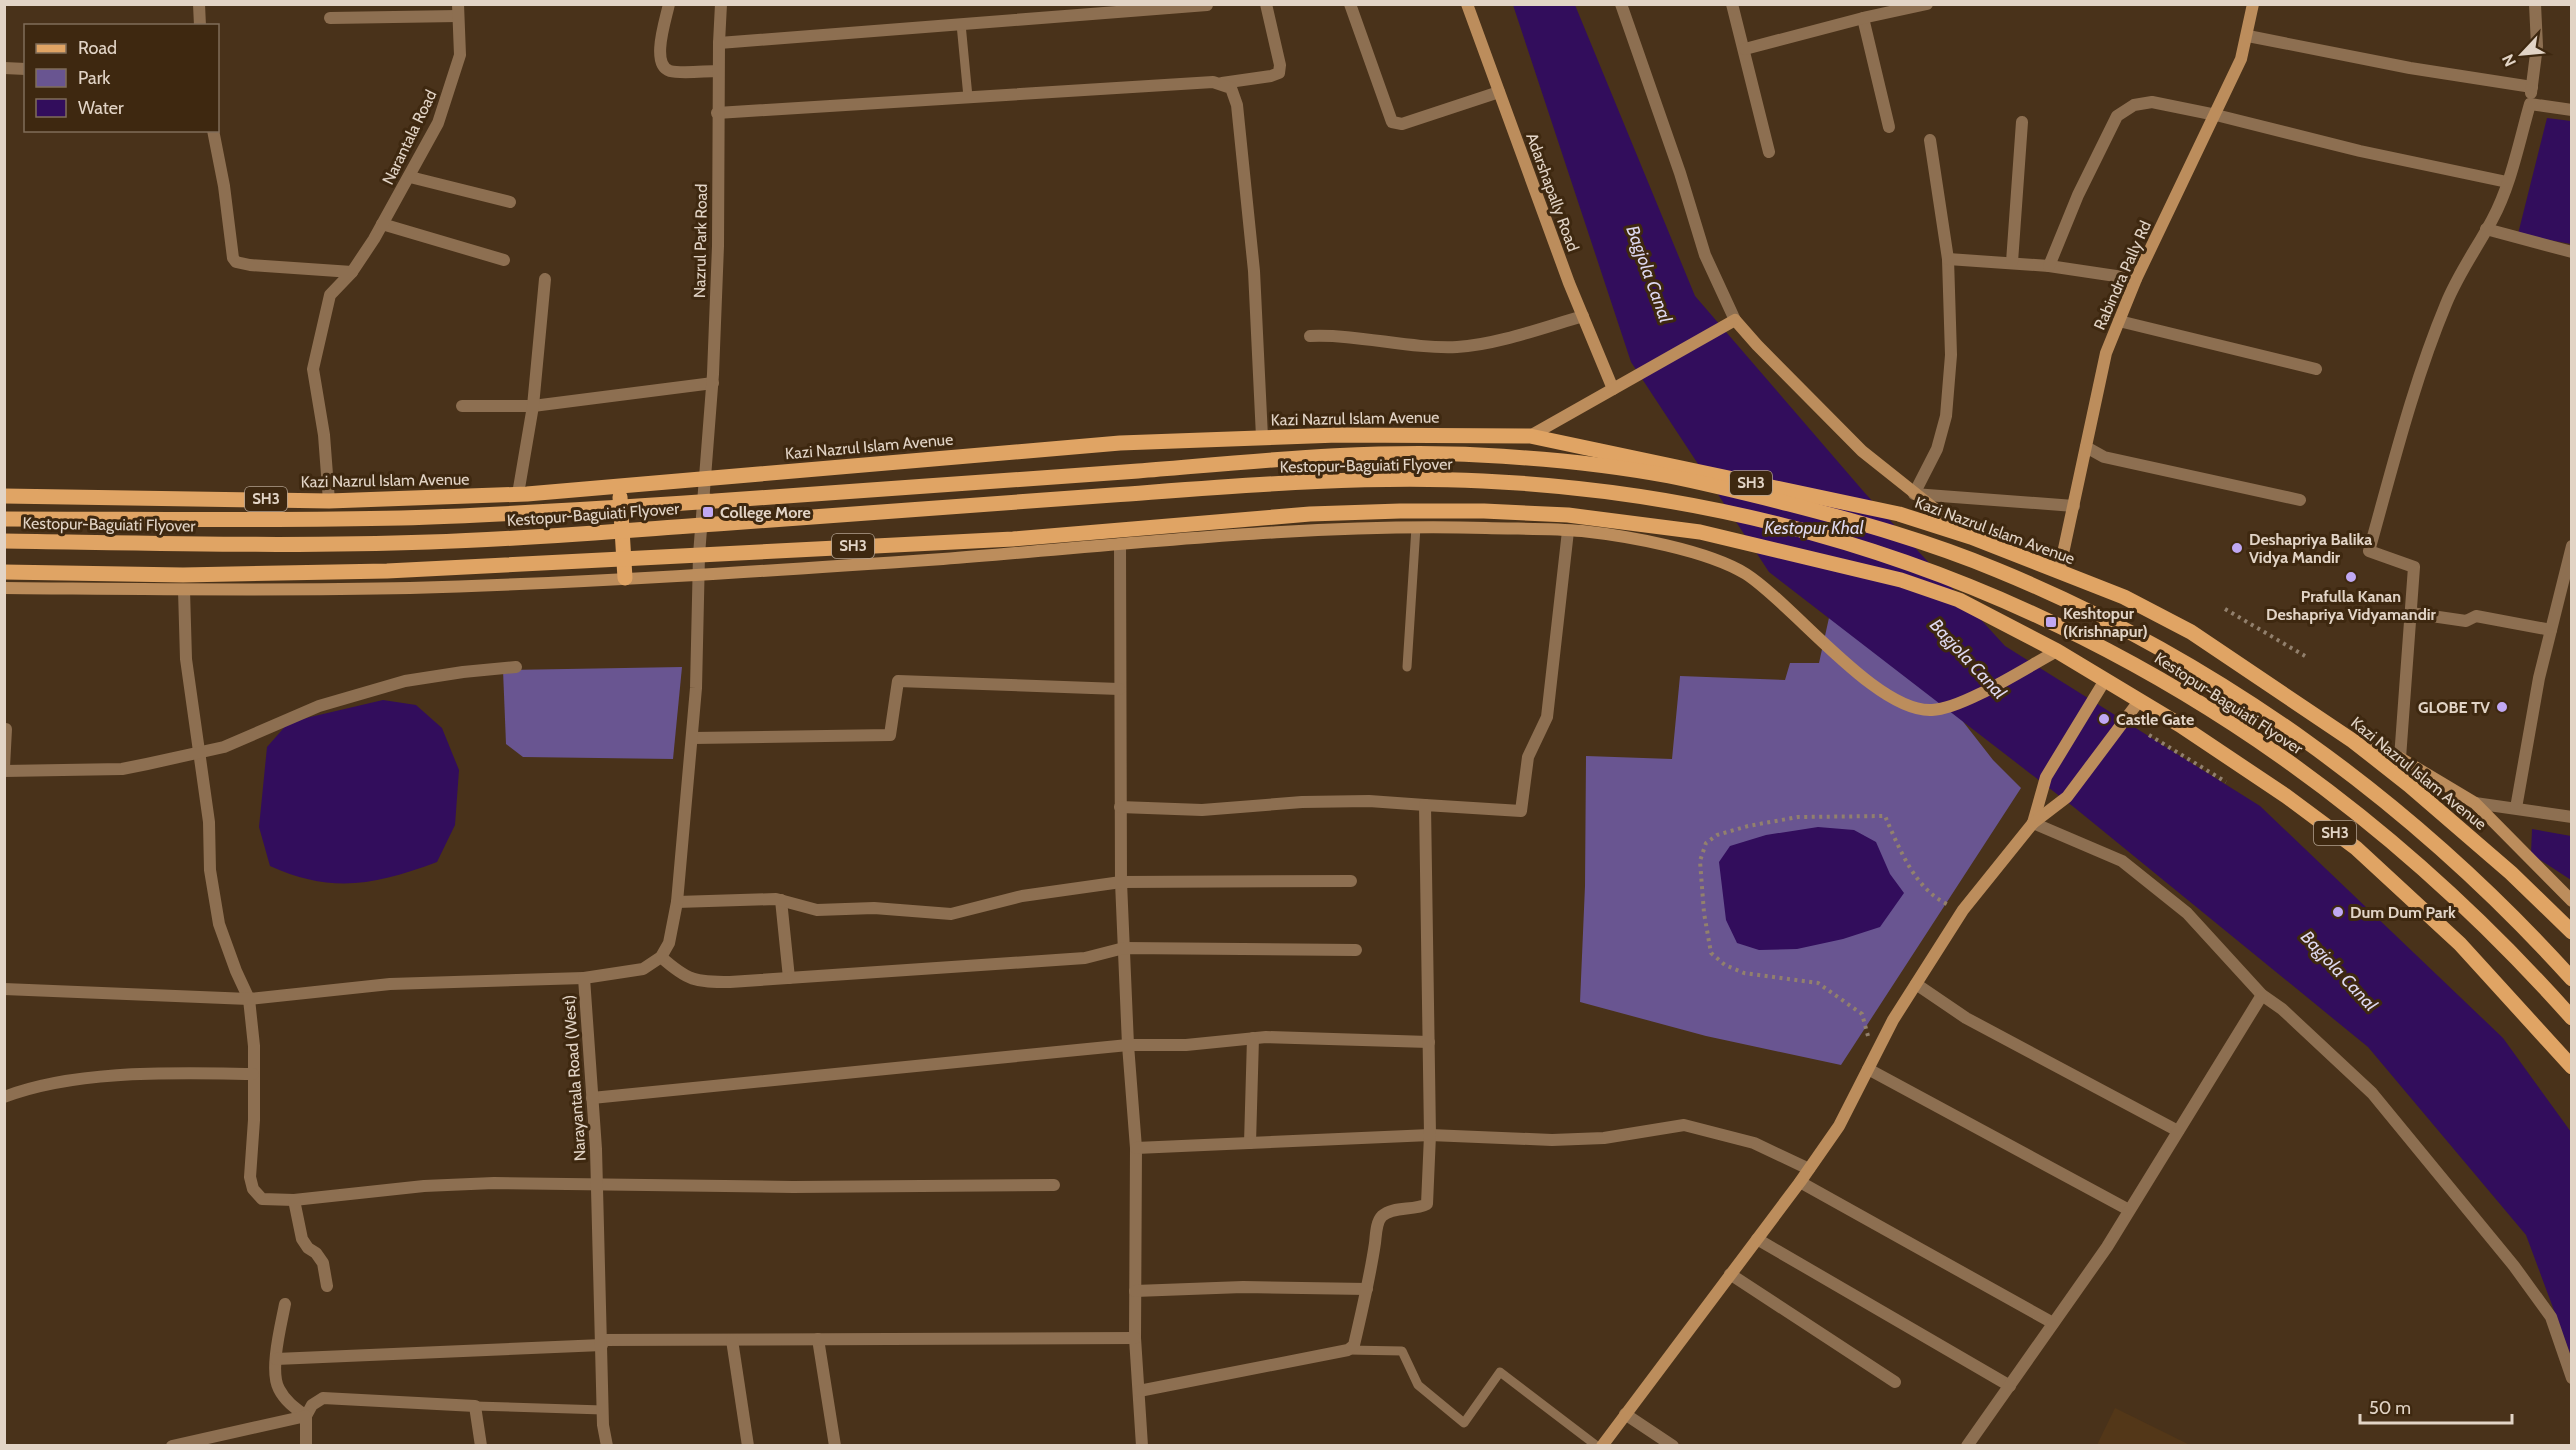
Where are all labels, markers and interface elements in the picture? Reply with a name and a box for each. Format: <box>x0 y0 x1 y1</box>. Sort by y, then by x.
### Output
legend <box>24 24 219 132</box>
north arrow <box>2492 24 2552 84</box>
text: Road <box>78 37 117 59</box>
text: N <box>2498 51 2520 70</box>
text: Park <box>78 67 111 89</box>
street label: Narantala Road <box>378 87 441 188</box>
text: Water <box>78 97 124 119</box>
street label: Adarshapally Road <box>1522 130 1583 254</box>
street label: Nazrul Park Road <box>690 184 711 298</box>
street label: Rabindra Pally Rd <box>2090 218 2155 333</box>
water label: Bagjola Canal <box>1621 222 1677 326</box>
street label: Kazi Nazrul Islam Avenue <box>1270 408 1440 429</box>
street label: Kazi Nazrul Islam Avenue <box>784 430 954 463</box>
street label: Kestopur-Baguiati Flyover <box>1280 454 1453 477</box>
street label: Kazi Nazrul Islam Avenue <box>300 470 470 491</box>
road number: SH3 <box>1730 471 1772 495</box>
road number: SH3 <box>245 487 287 511</box>
street label: Kazi Nazrul Islam Avenue <box>1912 493 2077 568</box>
street label: Kestopur-Baguiati Flyover <box>506 499 681 530</box>
place label: College More <box>720 503 811 522</box>
marker: College More <box>701 505 715 519</box>
street label: Kestopur-Baguiati Flyover <box>22 513 196 536</box>
water label: Kestopur Khal <box>1764 517 1865 539</box>
place label: Deshapriya Balika Vidya Mandir <box>2249 530 2372 567</box>
road number: SH3 <box>832 534 874 558</box>
marker: Deshapriya Balika Vidya Mandir <box>2230 541 2244 555</box>
marker: Prafulla Kanan Deshapriya Vidyamandir <box>2344 570 2358 584</box>
place label: Prafulla Kanan Deshapriya Vidyamandir <box>2266 587 2437 624</box>
place label: Keshtopur (Krishnapur) <box>2063 604 2148 641</box>
water label: Bagjola Canal <box>1925 614 2011 704</box>
marker: Keshtopur (Krishnapur) <box>2044 615 2058 629</box>
street label: Kestopur-Baguiati Flyover <box>2151 648 2307 759</box>
place label: GLOBE TV <box>2418 698 2490 717</box>
marker: GLOBE TV <box>2495 700 2509 714</box>
place label: Castle Gate <box>2116 710 2194 729</box>
marker: Castle Gate <box>2097 712 2111 726</box>
street label: Kazi Nazrul Islam Avenue <box>2347 713 2490 834</box>
road number: SH3 <box>2314 821 2356 845</box>
place label: Dum Dum Park <box>2350 903 2456 922</box>
marker: Dum Dum Park <box>2331 905 2345 919</box>
water label: Bagjola Canal <box>2296 926 2382 1016</box>
street label: Narayantala Road (West) <box>559 994 590 1162</box>
scale bar <box>2360 1387 2512 1425</box>
text: 50 m <box>2369 1397 2411 1419</box>

